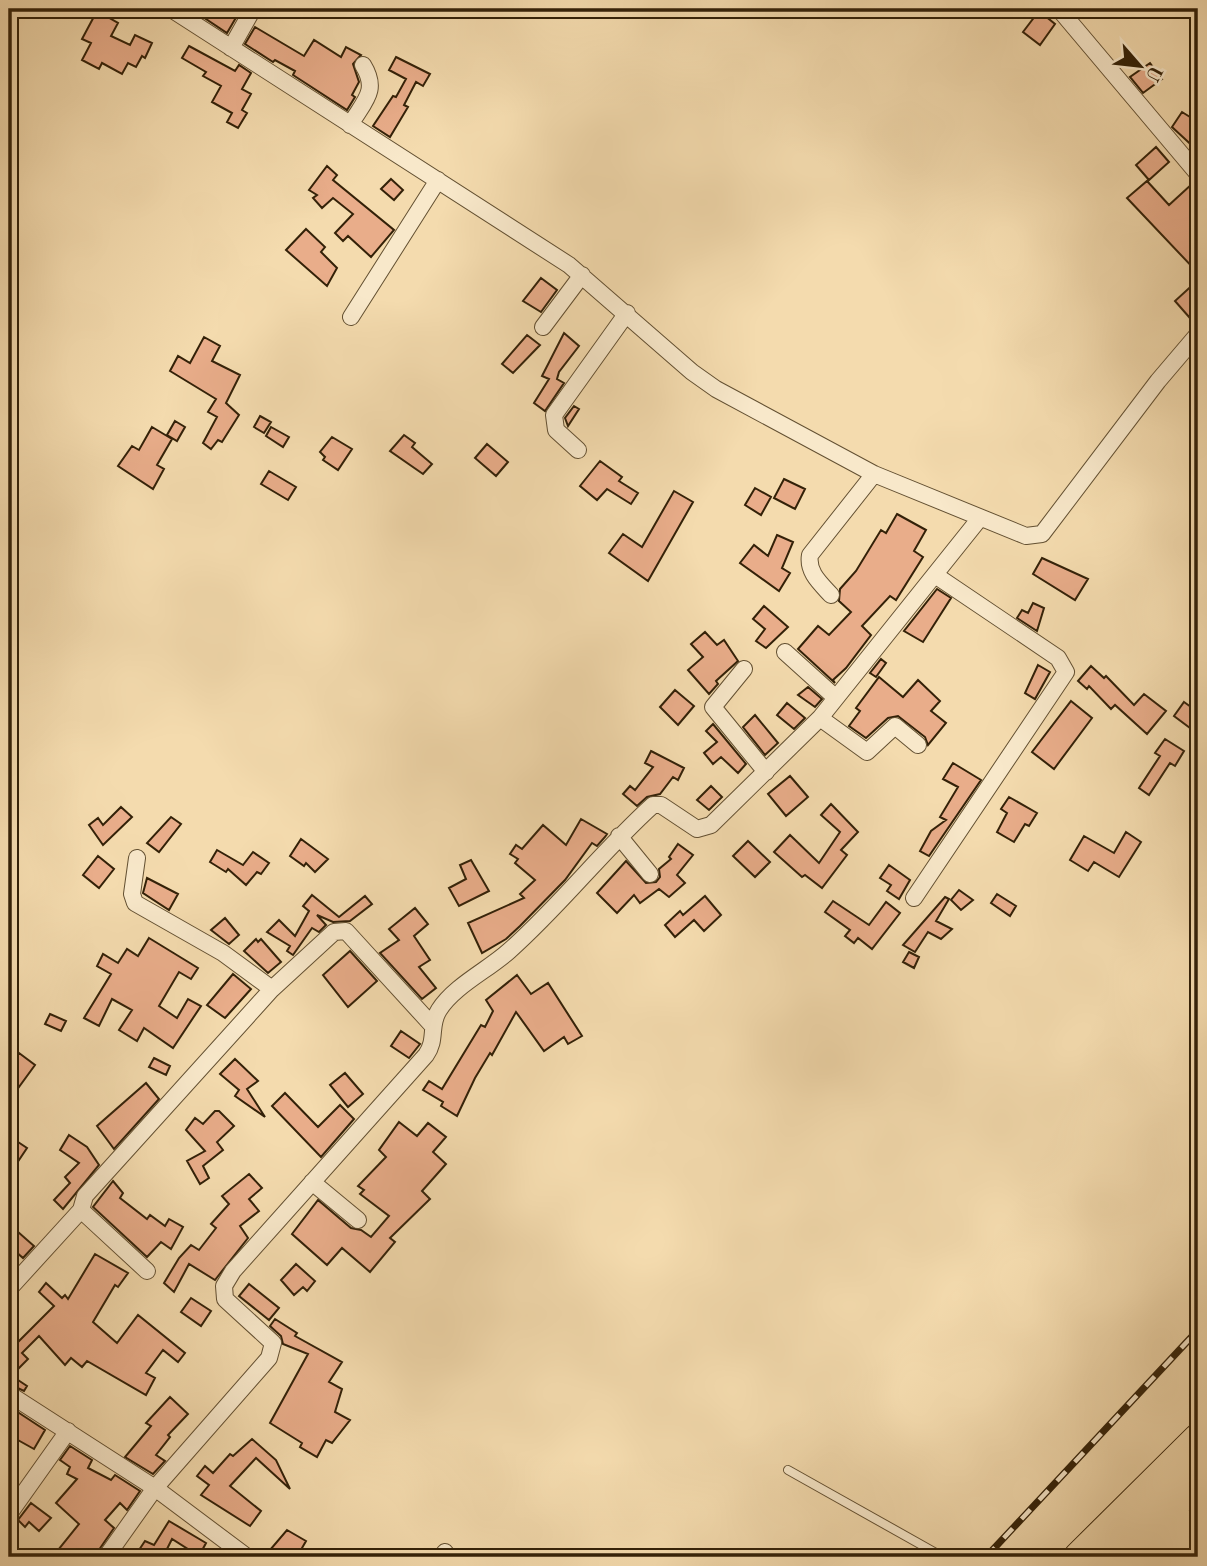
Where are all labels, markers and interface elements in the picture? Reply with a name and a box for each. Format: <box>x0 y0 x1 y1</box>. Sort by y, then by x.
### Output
north arrow <box>1106 32 1176 102</box>
text: U <box>1141 62 1165 84</box>

